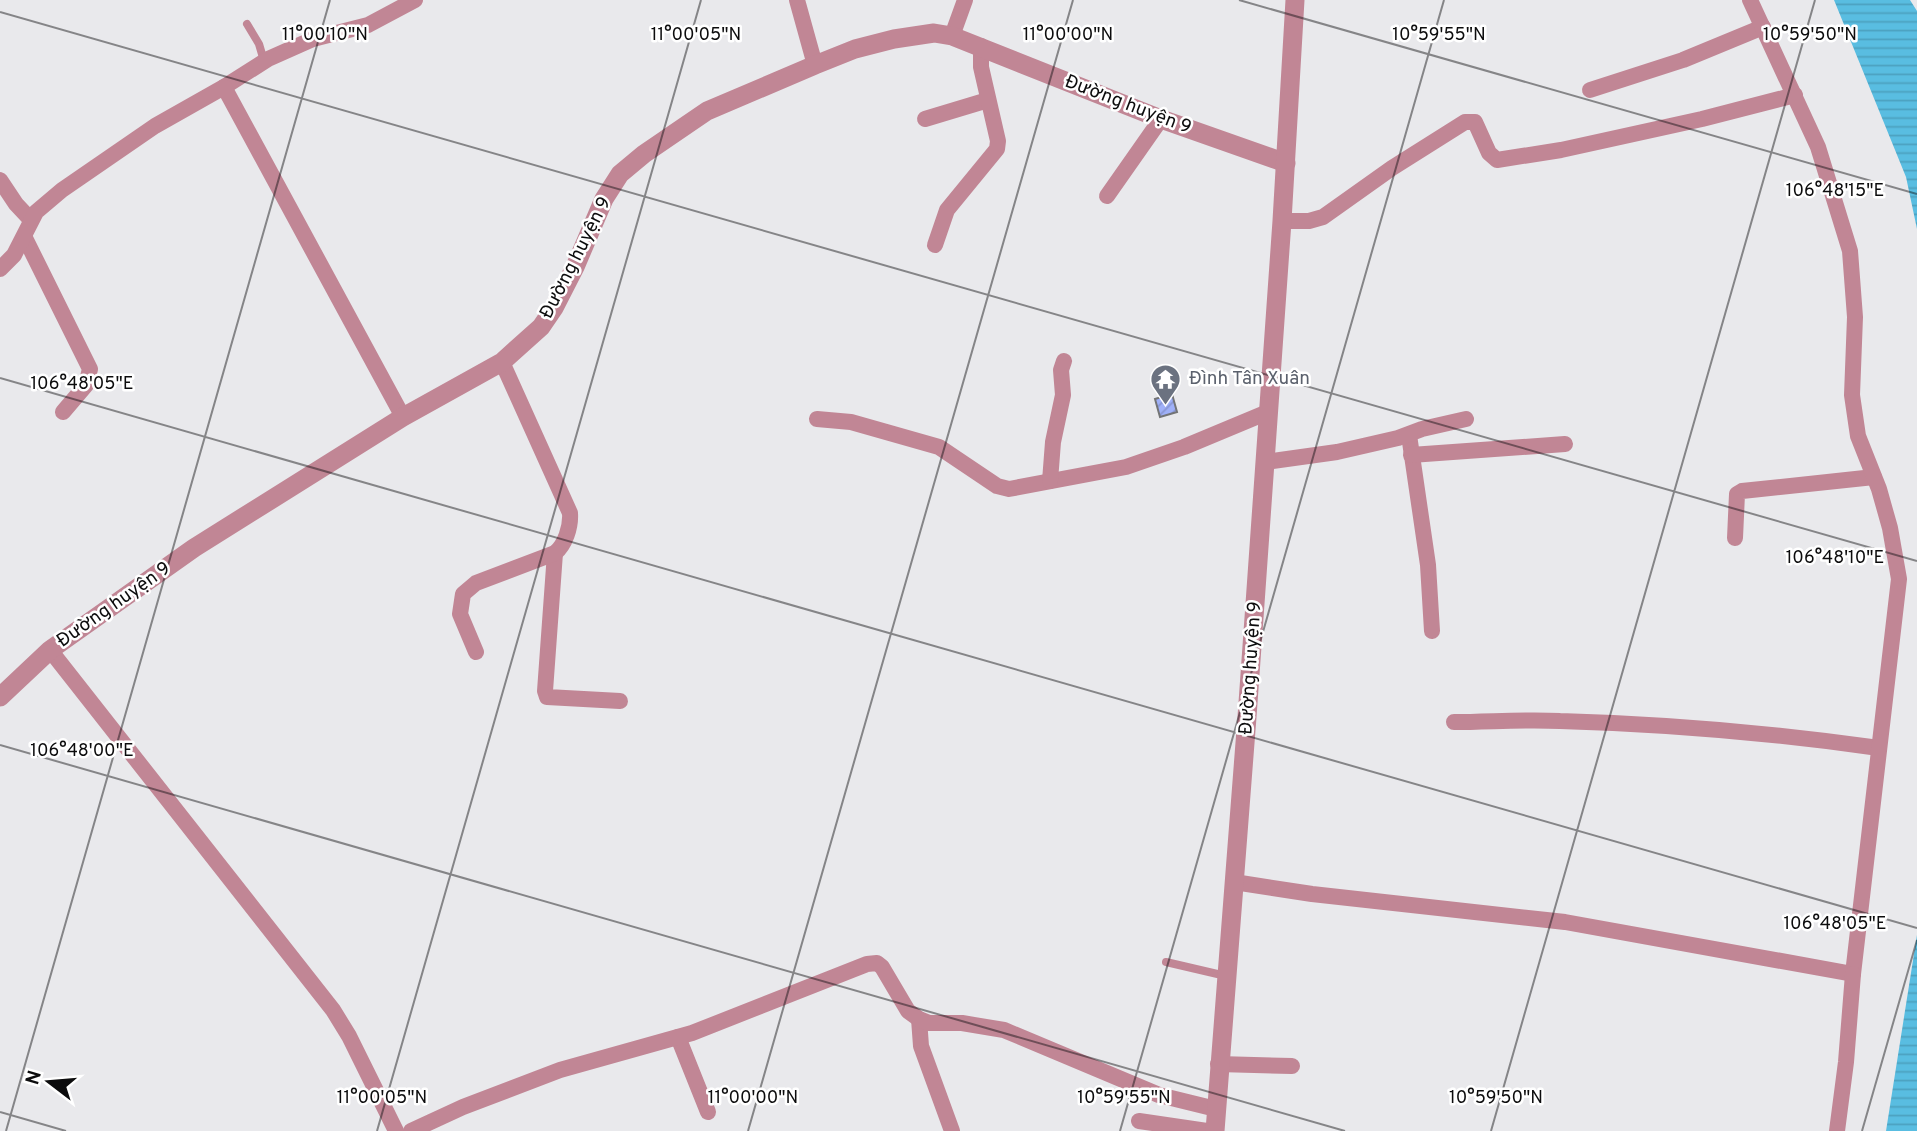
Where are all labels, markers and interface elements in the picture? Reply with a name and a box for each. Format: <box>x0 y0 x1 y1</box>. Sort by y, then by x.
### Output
text: 11°00'10"N <box>282 24 368 47</box>
text: 11°00'05"N <box>651 24 741 47</box>
text: 11°00'00"N <box>1023 24 1113 47</box>
text: 10°59'55"N <box>1392 24 1486 47</box>
text: 10°59'50"N <box>1763 24 1857 47</box>
street label: Đường huyện 9 <box>1061 70 1195 140</box>
text: 106°48'15"E <box>1786 180 1884 203</box>
street label: Đường huyện 9 <box>535 193 617 323</box>
temple icon: Đình Tân Xuân <box>1149 362 1183 406</box>
place label: Đình Tân Xuân <box>1189 367 1310 391</box>
text: 106°48'05"E <box>30 373 134 396</box>
text: 106°48'10"E <box>1786 547 1884 570</box>
street label: Đường huyện 9 <box>52 557 176 653</box>
street label: Đường huyện 9 <box>1234 600 1268 736</box>
text: 106°48'00"E <box>30 740 134 763</box>
text: 106°48'05"E <box>1783 913 1887 936</box>
north arrow <box>14 1047 84 1117</box>
text: N <box>21 1068 48 1088</box>
text: 11°00'05"N <box>337 1087 427 1110</box>
text: 11°00'00"N <box>708 1087 798 1110</box>
text: 10°59'55"N <box>1077 1087 1171 1110</box>
text: 10°59'50"N <box>1449 1087 1543 1110</box>

